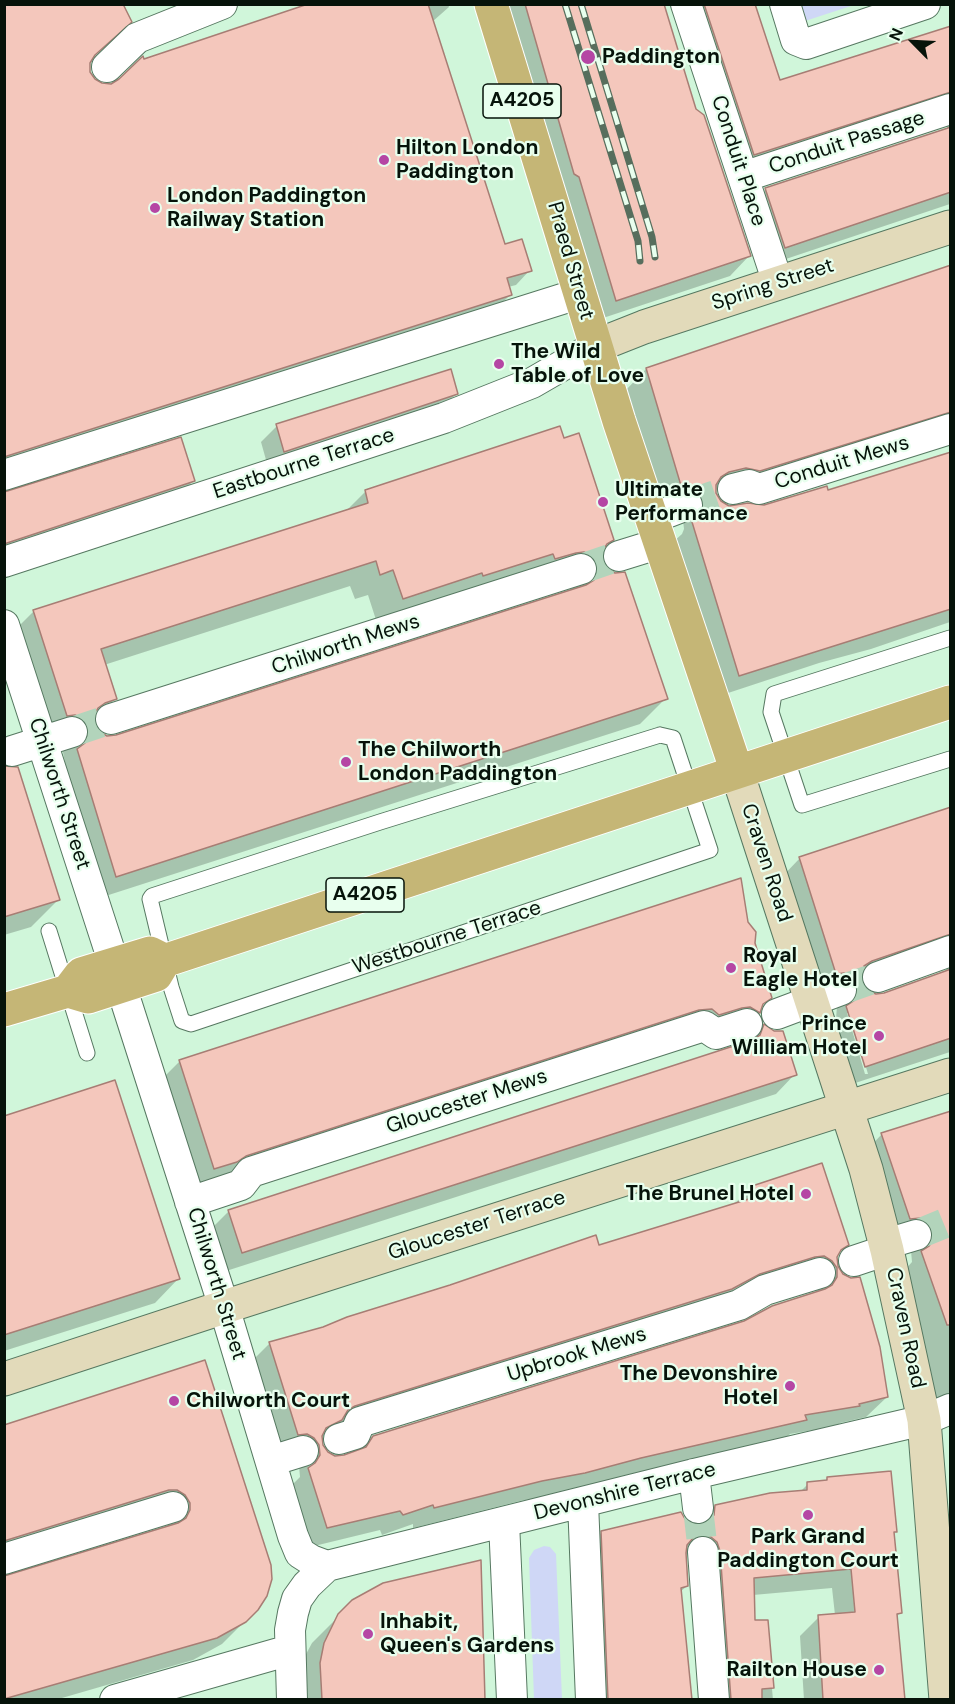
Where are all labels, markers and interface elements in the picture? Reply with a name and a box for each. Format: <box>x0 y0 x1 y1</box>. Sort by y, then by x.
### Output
north arrow <box>883 12 943 72</box>
text: N <box>884 25 908 44</box>
place label: Paddington <box>602 44 720 70</box>
marker: Paddington <box>579 48 597 66</box>
road number: A4205 <box>483 84 561 118</box>
street label: Conduit Place <box>705 93 771 229</box>
street label: Conduit Passage <box>766 106 928 180</box>
place label: Hilton London Paddington <box>396 135 538 185</box>
marker: Hilton London Paddington <box>377 153 391 167</box>
place label: London Paddington Railway Station <box>167 183 366 233</box>
street label: Praed Street <box>541 199 599 323</box>
marker: London Paddington Railway Station <box>148 201 162 215</box>
street label: Spring Street <box>709 253 837 317</box>
place label: The Wild Table of Love <box>511 339 644 389</box>
marker: The Wild Table of Love <box>492 357 506 371</box>
street label: Eastbourne Terrace <box>210 423 398 505</box>
street label: Conduit Mews <box>772 431 912 495</box>
place label: Ultimate Performance <box>615 477 748 527</box>
marker: Ultimate Performance <box>596 495 610 509</box>
street label: Chilworth Mews <box>269 609 423 681</box>
street label: Chilworth Street <box>23 715 95 873</box>
place label: The Chilworth London Paddington <box>358 737 557 787</box>
marker: The Chilworth London Paddington <box>339 755 353 769</box>
street label: Craven Road <box>735 801 797 925</box>
road number: A4205 <box>326 878 404 912</box>
street label: Westbourne Terrace <box>349 896 545 980</box>
place label: Royal Eagle Hotel <box>743 943 858 993</box>
marker: Royal Eagle Hotel <box>724 961 738 975</box>
place label: Prince William Hotel <box>731 1011 867 1061</box>
marker: Prince William Hotel <box>872 1029 886 1043</box>
street label: Gloucester Mews <box>383 1064 551 1140</box>
place label: The Brunel Hotel <box>625 1181 794 1207</box>
street label: Gloucester Terrace <box>385 1185 569 1267</box>
marker: The Brunel Hotel <box>799 1187 813 1201</box>
street label: Chilworth Street <box>181 1205 251 1363</box>
street label: Craven Road <box>880 1265 930 1391</box>
street label: Upbrook Mews <box>504 1322 650 1388</box>
place label: The Devonshire Hotel <box>620 1361 778 1411</box>
marker: The Devonshire Hotel <box>783 1379 797 1393</box>
place label: Chilworth Court <box>186 1388 350 1414</box>
marker: Chilworth Court <box>167 1394 181 1408</box>
street label: Devonshire Terrace <box>532 1457 718 1527</box>
marker: Park Grand Paddington Court <box>801 1508 815 1522</box>
place label: Park Grand Paddington Court <box>717 1524 899 1574</box>
place label: Inhabit, Queen's Gardens <box>380 1609 554 1659</box>
marker: Inhabit, Queen's Gardens <box>361 1627 375 1641</box>
place label: Railton House <box>726 1657 867 1683</box>
marker: Railton House <box>872 1663 886 1677</box>

